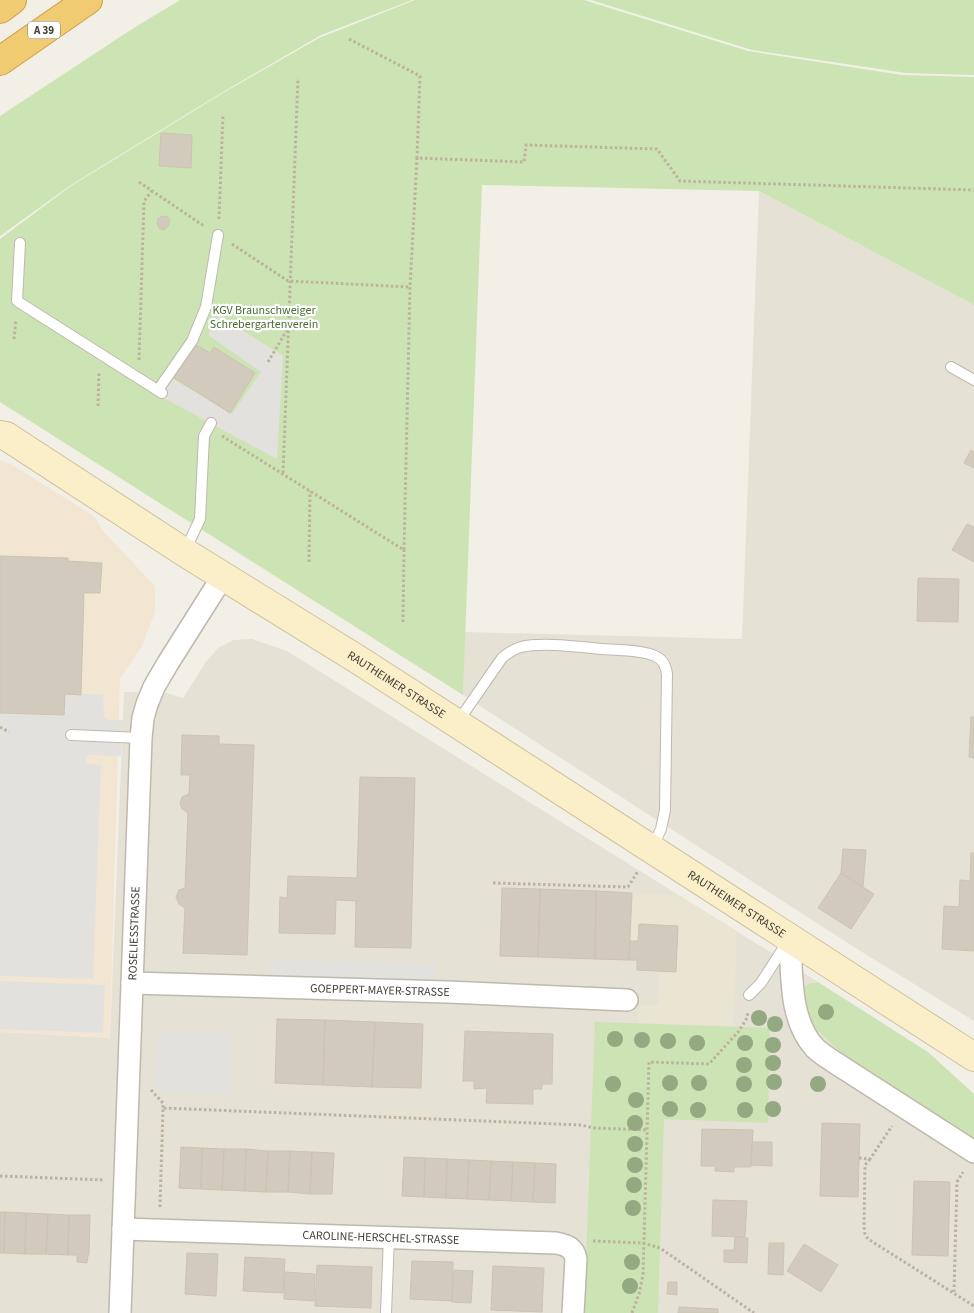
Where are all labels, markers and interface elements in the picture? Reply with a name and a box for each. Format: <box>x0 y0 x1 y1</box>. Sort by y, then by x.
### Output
road number: A 39 <box>28 22 60 38</box>
park label: KGV Braunschweiger Schrebergartenverein <box>210 302 318 333</box>
street label: RAUTHEIMER STRASSE <box>344 647 449 723</box>
street label: RAUTHEIMER STRASSE <box>684 866 789 942</box>
street label: ROSELIESSTRASSE <box>124 886 144 981</box>
street label: GOEPPERT-MAYER-STRASSE <box>310 980 450 1001</box>
street label: CAROLINE-HERSCHEL-STRASSE <box>302 1226 460 1248</box>

